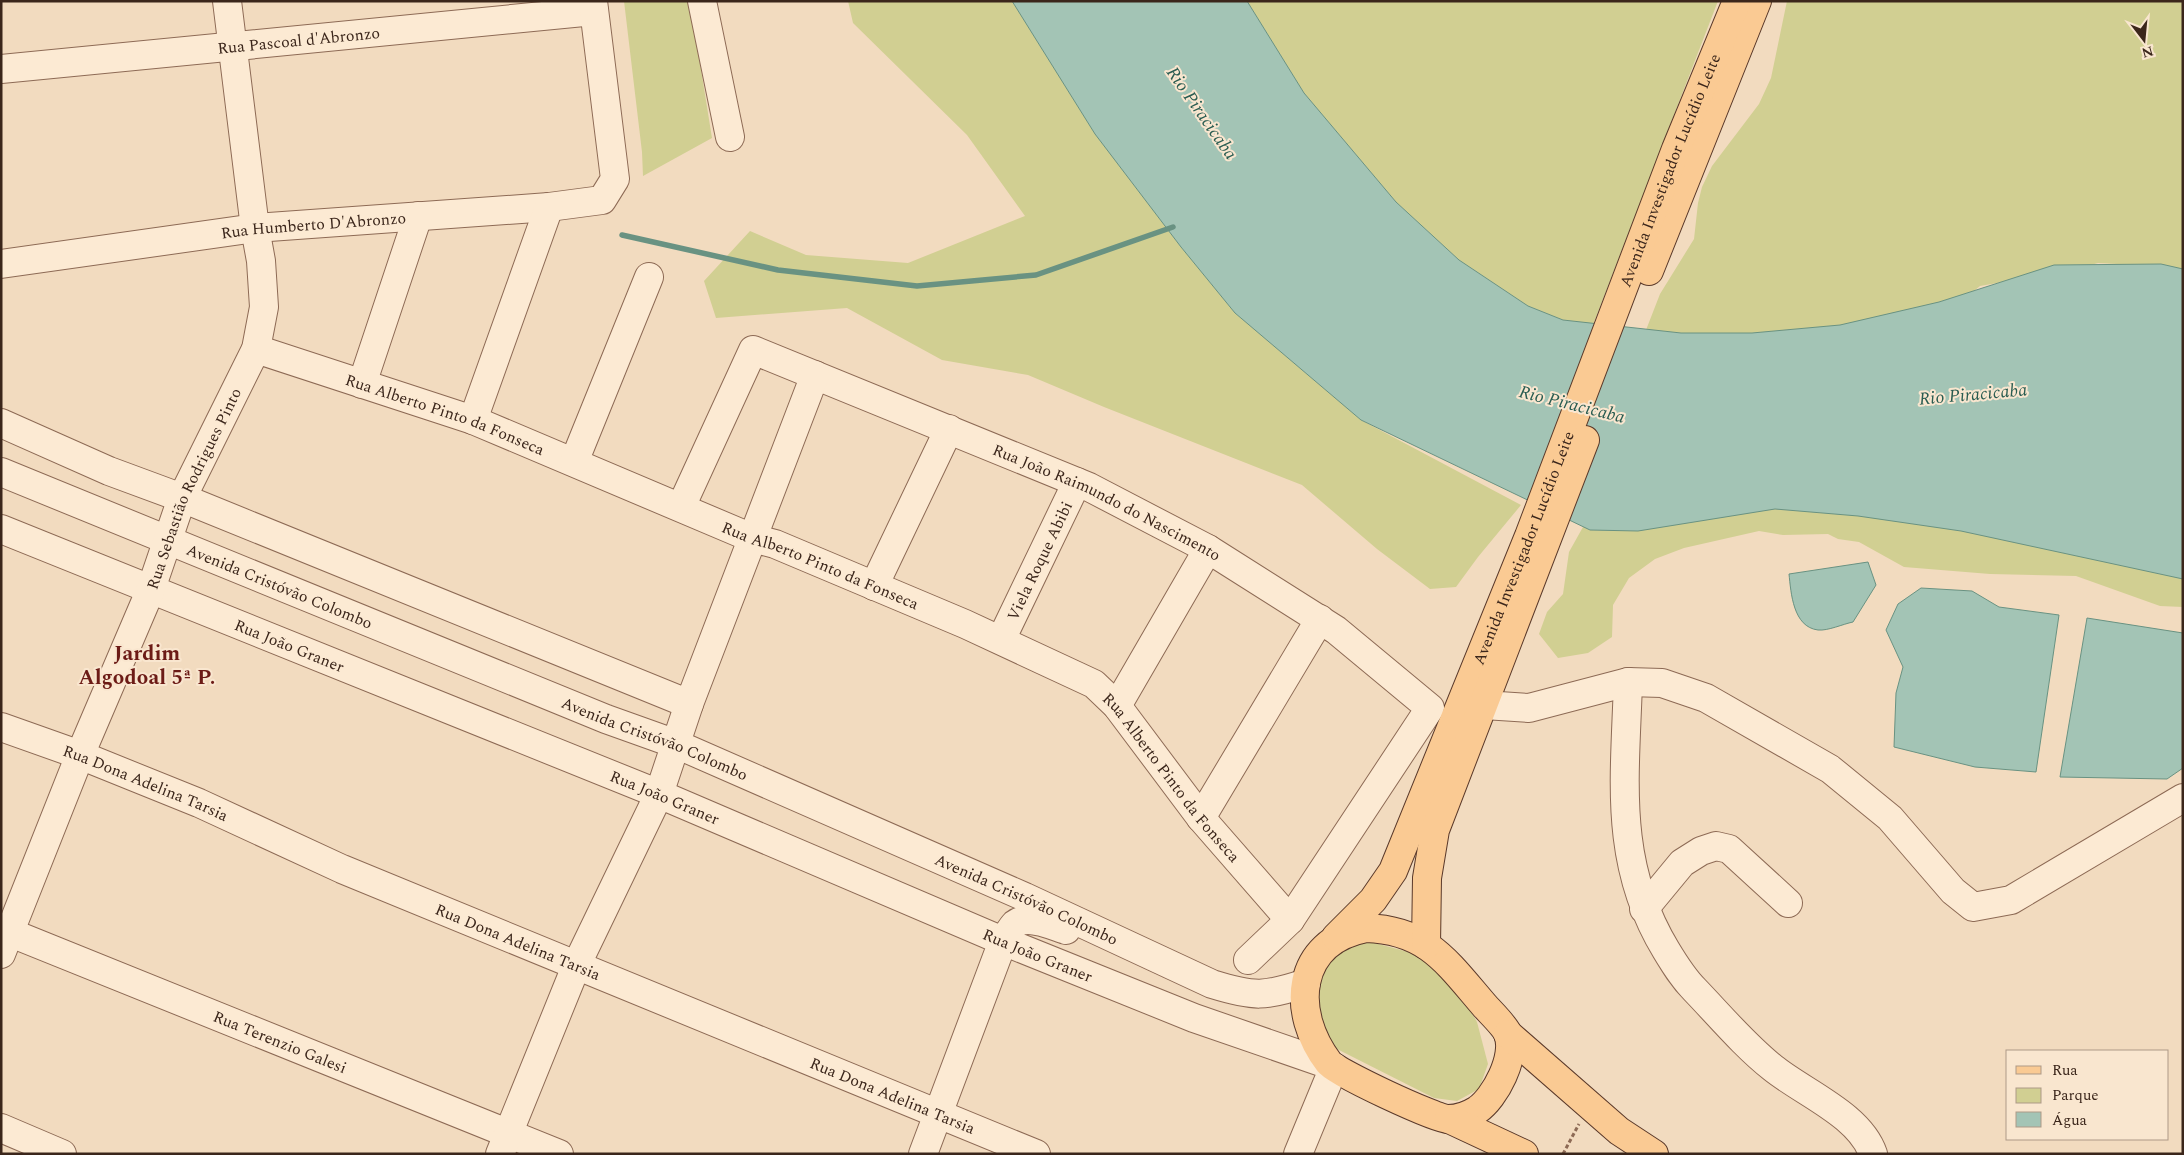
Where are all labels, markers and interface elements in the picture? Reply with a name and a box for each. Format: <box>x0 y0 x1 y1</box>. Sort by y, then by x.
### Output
north arrow <box>2119 15 2169 65</box>
street label: Rua Pascoal d'Abronzo <box>216 21 381 61</box>
text: N <box>2139 40 2156 64</box>
street label: Avenida Investigador Lucídio Leite <box>1614 50 1727 291</box>
water label: Rio Piracicaba <box>1159 61 1244 165</box>
street label: Rua Humberto D'Abronzo <box>219 206 407 246</box>
street label: Rua Alberto Pinto da Fonseca <box>342 368 548 462</box>
water label: Rio Piracicaba <box>1918 376 2028 413</box>
water label: Rio Piracicaba <box>1516 378 1628 431</box>
street label: Rua Sebastião Rodrigues Pinto <box>141 384 248 593</box>
street label: Avenida Investigador Lucídio Leite <box>1467 428 1581 669</box>
street label: Rua João Raimundo do Nascimento <box>989 438 1225 567</box>
street label: Viela Roque Abibi <box>1001 497 1079 625</box>
street label: Rua Alberto Pinto da Fonseca <box>718 516 923 616</box>
street label: Avenida Cristóvão Colombo <box>183 538 376 635</box>
street label: Rua João Graner <box>231 613 348 679</box>
district label: Jardim Algodoal 5ª P. <box>79 638 215 694</box>
street label: Rua Alberto Pinto da Fonseca <box>1097 687 1246 868</box>
street label: Avenida Cristóvão Colombo <box>558 691 752 787</box>
street label: Rua Dona Adelina Tarsia <box>59 739 232 828</box>
street label: Rua João Graner <box>606 764 723 831</box>
street label: Avenida Cristóvão Colombo <box>931 848 1122 952</box>
street label: Rua Dona Adelina Tarsia <box>431 898 604 987</box>
street label: Rua João Graner <box>979 923 1096 989</box>
street label: Rua Terenzio Galesi <box>209 1005 350 1080</box>
legend <box>2006 1050 2169 1140</box>
street label: Rua Dona Adelina Tarsia <box>806 1051 979 1141</box>
text: Rua <box>2052 1059 2078 1082</box>
text: Parque <box>2052 1084 2099 1107</box>
text: Água <box>2052 1109 2088 1132</box>

